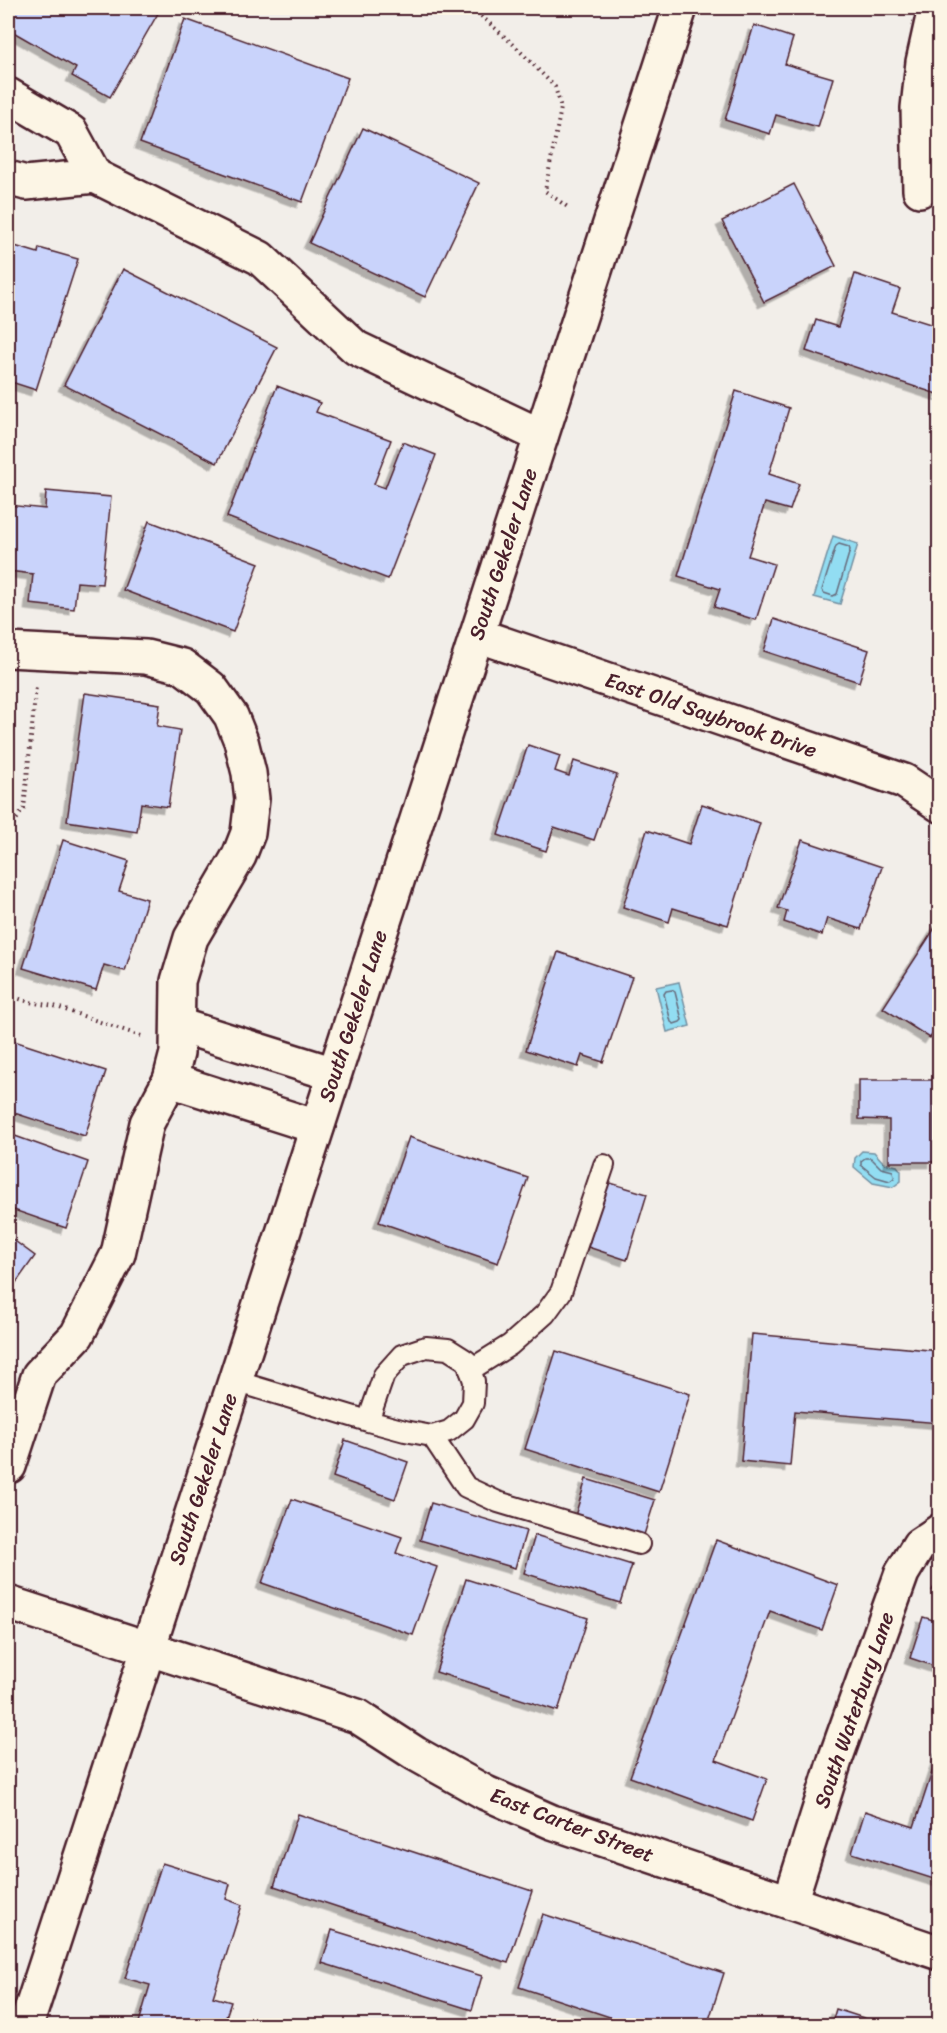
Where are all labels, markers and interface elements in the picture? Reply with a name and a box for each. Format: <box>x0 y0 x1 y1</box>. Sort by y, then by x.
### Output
street label: South Gekeler Lane <box>457 463 549 645</box>
street label: East Old Saybrook Drive <box>600 661 822 769</box>
street label: South Gekeler Lane <box>307 925 399 1107</box>
street label: South Gekeler Lane <box>157 1388 249 1570</box>
street label: South Waterbury Lane <box>803 1607 905 1813</box>
street label: East Carter Street <box>484 1776 660 1874</box>

